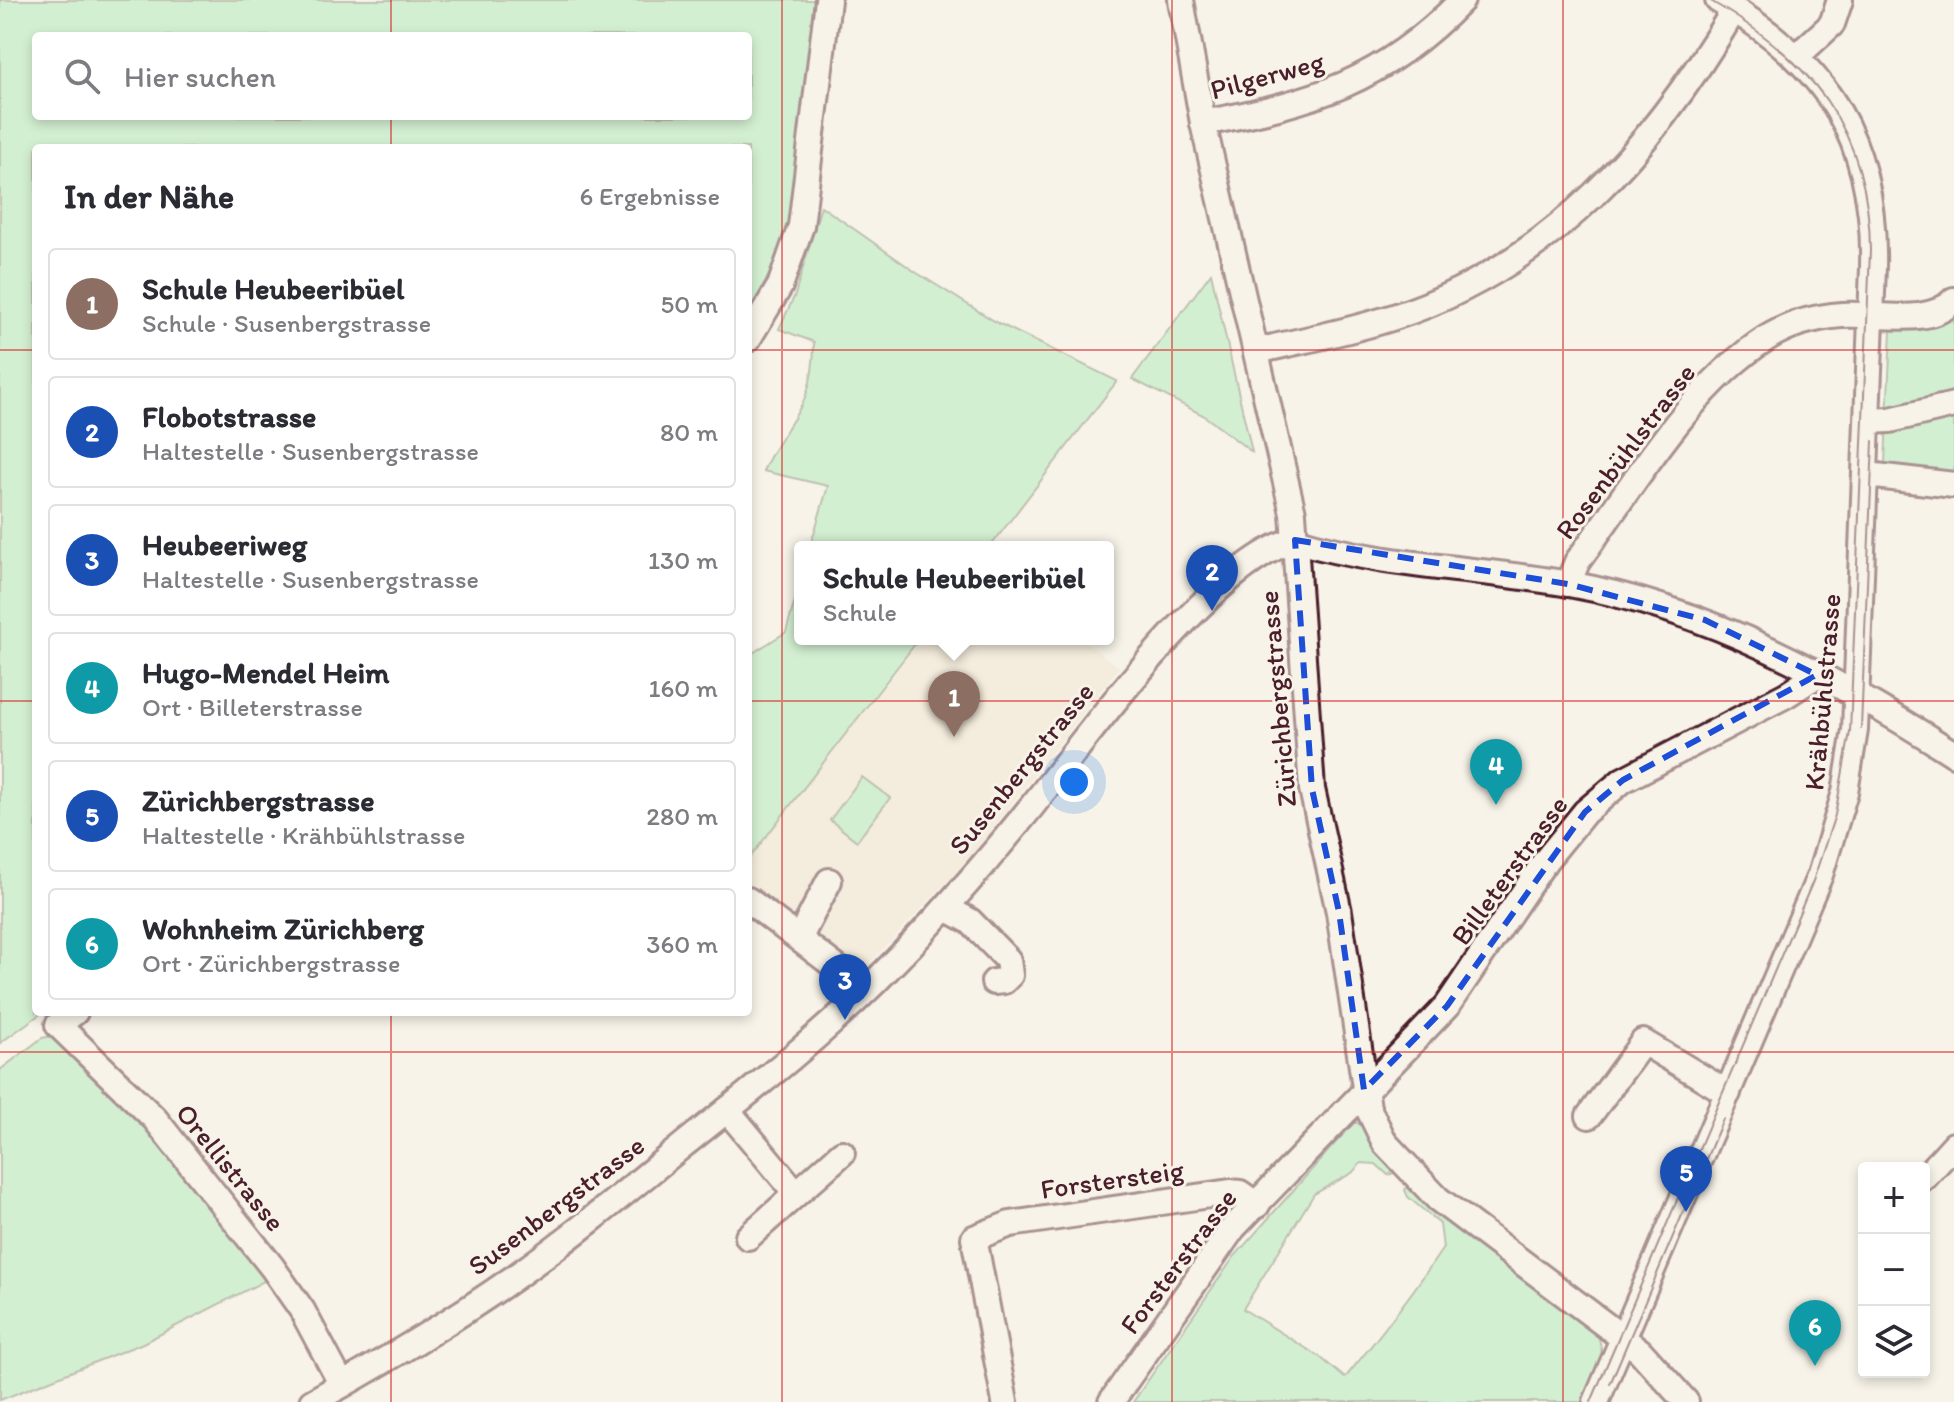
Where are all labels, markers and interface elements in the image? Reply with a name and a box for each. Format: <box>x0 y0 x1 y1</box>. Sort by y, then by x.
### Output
search box <box>32 32 752 120</box>
street label: Pilgerweg <box>1206 43 1328 106</box>
icon: search <box>60 54 104 98</box>
text: Hier suchen <box>124 58 276 95</box>
text: In der Nähe <box>64 176 234 217</box>
text: 6 Ergebnisse <box>579 180 720 212</box>
text: Schule Heubeeribüel <box>142 270 404 307</box>
text: 1 <box>86 288 98 320</box>
text: 50 m <box>661 288 718 320</box>
text: Schule · Susenbergstrasse <box>142 307 431 339</box>
street label: Rosenbühlstrasse <box>1548 356 1702 546</box>
text: Flobotstrasse <box>142 398 316 435</box>
text: 2 <box>85 416 99 448</box>
text: 80 m <box>660 416 718 448</box>
text: Haltestelle · Susenbergstrasse <box>142 435 479 467</box>
text: Heubeeriweg <box>142 526 307 563</box>
popup <box>794 541 1114 645</box>
text: 3 <box>85 544 99 576</box>
text: 130 m <box>648 544 718 576</box>
pin: 2 <box>1186 545 1238 611</box>
text: Schule Heubeeribüel <box>823 559 1085 596</box>
text: Haltestelle · Susenbergstrasse <box>142 563 479 595</box>
street label: Zürichbergstrasse <box>1251 589 1303 809</box>
street label: Krähbühlstrasse <box>1796 592 1848 792</box>
text: Schule <box>823 596 897 628</box>
text: Hugo-Mendel Heim <box>142 654 389 691</box>
pin: 1 <box>928 671 980 737</box>
text: 4 <box>84 672 100 704</box>
text: 160 m <box>648 672 718 704</box>
street label: Susenbergstrasse <box>941 675 1101 861</box>
text: Ort · Billeterstrasse <box>142 691 363 723</box>
pin: 4 <box>1470 739 1522 805</box>
your location <box>1054 762 1094 802</box>
text: Zürichbergstrasse <box>142 782 374 819</box>
street label: Billeterstrasse <box>1443 789 1575 951</box>
text: 5 <box>85 800 99 832</box>
text: 280 m <box>646 800 718 832</box>
text: Haltestelle · Krähbühlstrasse <box>142 819 465 851</box>
text: Wohnheim Zürichberg <box>142 910 424 947</box>
text: 6 <box>85 928 99 960</box>
text: 360 m <box>646 928 718 960</box>
text: Ort · Zürichbergstrasse <box>142 947 400 979</box>
pin: 3 <box>819 954 871 1020</box>
street label: Orellistrasse <box>169 1096 293 1238</box>
street label: Susenbergstrasse <box>461 1128 651 1282</box>
pin: 5 <box>1660 1146 1712 1212</box>
street label: Forstersteig <box>1038 1152 1186 1206</box>
map controls <box>1858 1162 1930 1378</box>
button: + <box>1858 1162 1930 1234</box>
street label: Forsterstrasse <box>1112 1182 1244 1340</box>
button: − <box>1858 1234 1930 1306</box>
pin: 6 <box>1789 1300 1841 1366</box>
button: layers <box>1858 1306 1930 1378</box>

